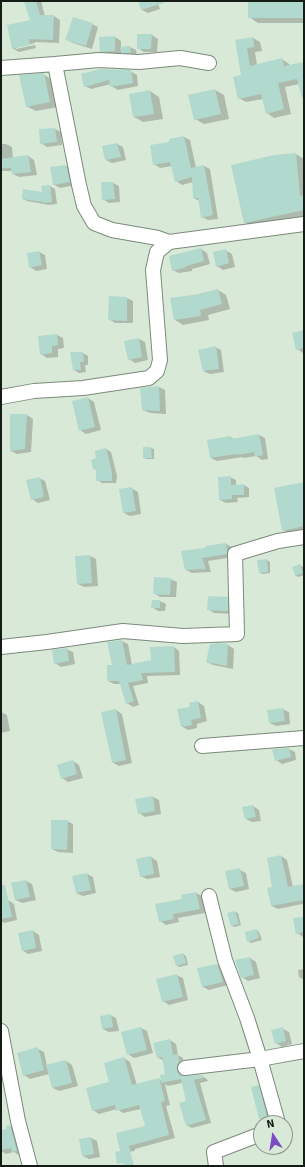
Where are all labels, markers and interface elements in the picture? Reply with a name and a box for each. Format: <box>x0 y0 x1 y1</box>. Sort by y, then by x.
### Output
north arrow <box>253 1115 293 1155</box>
text: N <box>266 1117 276 1131</box>

